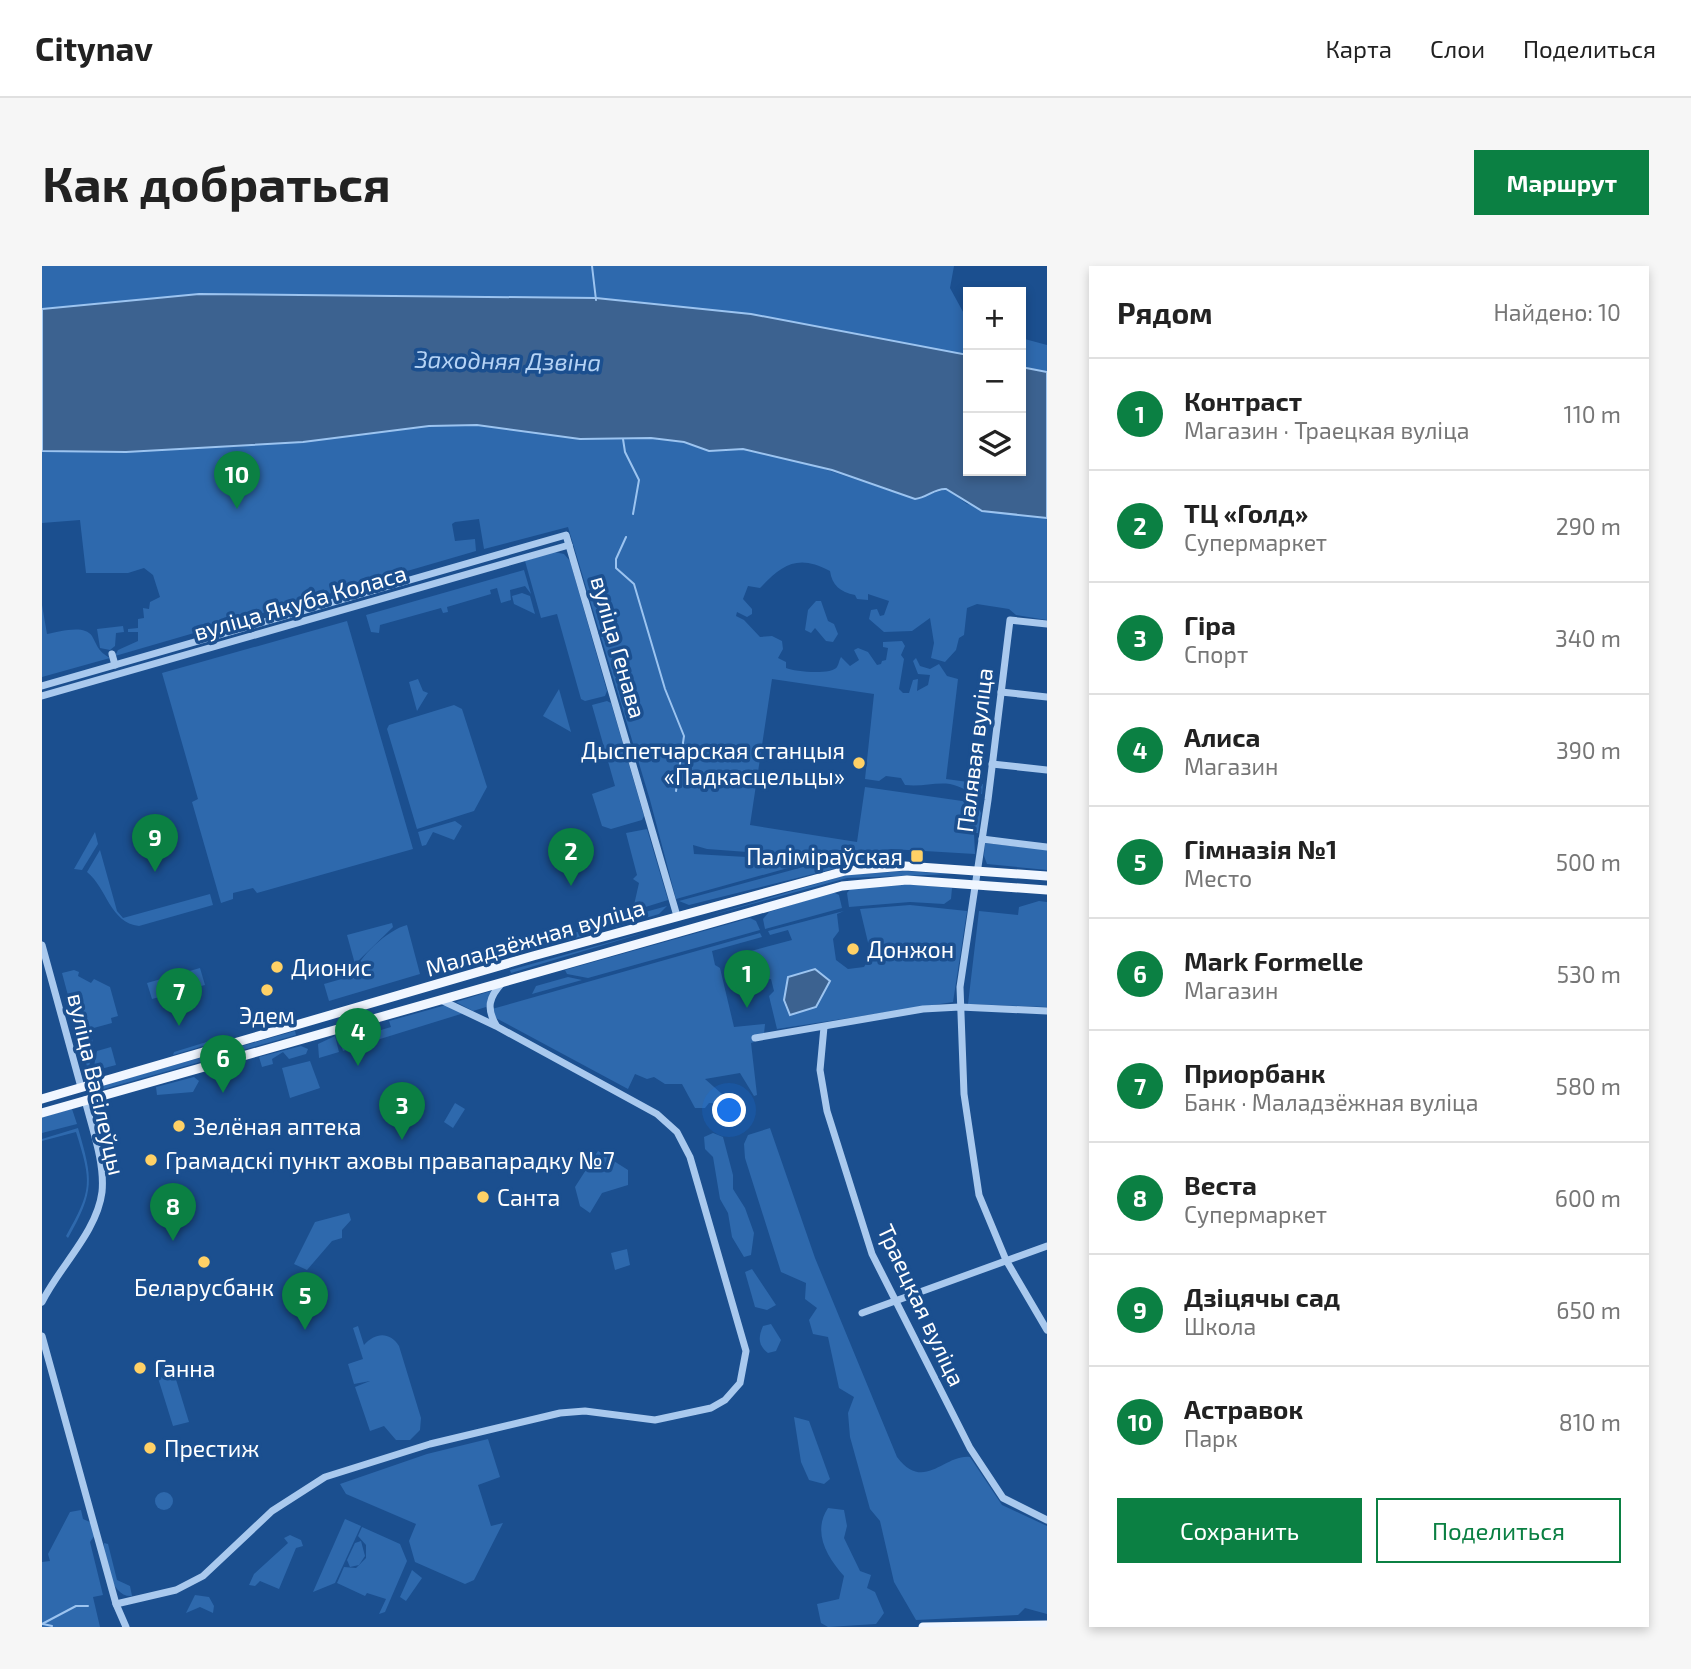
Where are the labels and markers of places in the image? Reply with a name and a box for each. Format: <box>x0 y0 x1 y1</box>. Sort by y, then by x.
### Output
pin: 10 <box>214 451 260 509</box>
place label: Дыспетчарская станцыя «Падкасцельцы» <box>581 736 845 790</box>
marker: Дыспетчарская станцыя «Падкасцельцы» <box>851 755 867 771</box>
pin: 9 <box>132 814 178 872</box>
pin: 2 <box>548 828 594 886</box>
place label: Паліміраўская <box>746 842 903 871</box>
marker: Паліміраўская <box>909 848 925 864</box>
place label: Донжон <box>867 935 954 963</box>
marker: Донжон <box>845 941 861 957</box>
pin: 1 <box>724 950 770 1008</box>
place label: Дионис <box>291 953 372 981</box>
marker: Дионис <box>269 959 285 975</box>
pin: 7 <box>156 968 202 1026</box>
marker: Эдем <box>259 982 275 998</box>
place label: Эдем <box>239 1001 295 1029</box>
pin: 4 <box>335 1008 381 1066</box>
pin: 6 <box>200 1035 246 1093</box>
pin: 3 <box>379 1082 425 1140</box>
place label: Зелёная аптека <box>193 1112 362 1140</box>
marker: Зелёная аптека <box>171 1118 187 1134</box>
place label: Грамадскі пункт аховы правапарадку №7 <box>165 1146 615 1175</box>
marker: Грамадскі пункт аховы правапарадку №7 <box>143 1152 159 1168</box>
pin: 8 <box>150 1183 196 1241</box>
place label: Санта <box>497 1183 560 1211</box>
marker: Санта <box>475 1189 491 1205</box>
marker: Беларусбанк <box>196 1254 212 1270</box>
pin: 5 <box>282 1272 328 1330</box>
place label: Беларусбанк <box>134 1273 274 1302</box>
place label: Ганна <box>154 1354 215 1382</box>
marker: Ганна <box>132 1360 148 1376</box>
place label: Престиж <box>164 1434 259 1462</box>
marker: Престиж <box>142 1440 158 1456</box>

